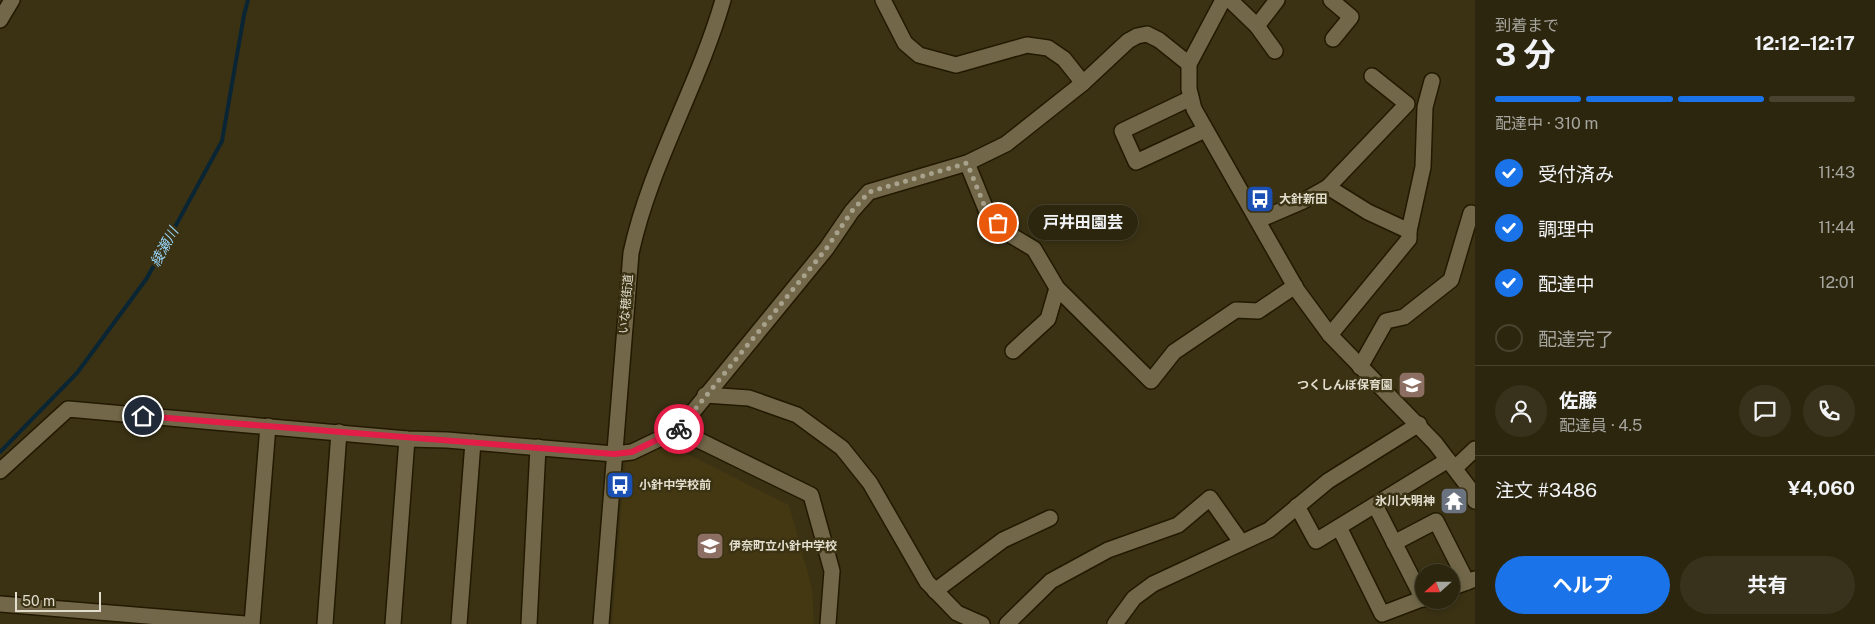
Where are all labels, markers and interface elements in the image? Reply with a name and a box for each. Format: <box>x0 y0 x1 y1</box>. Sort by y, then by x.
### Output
text: 到着まで <box>1495 16 1559 35</box>
text: 12:12–12:17 <box>1754 32 1855 54</box>
text: 3 分 <box>1495 36 1556 73</box>
text: 配達中 · 310 m <box>1495 114 1598 133</box>
icon: check <box>1495 159 1523 187</box>
text: 受付済み <box>1538 163 1614 185</box>
text: 11:43 <box>1818 163 1855 182</box>
bus stop icon: 大針新田 <box>1245 184 1275 214</box>
place label: 大針新田 <box>1279 192 1327 206</box>
pin <box>977 202 1019 244</box>
callout: 戸井田園芸 <box>1028 206 1138 240</box>
icon: bag <box>984 209 1012 237</box>
text: 戸井田園芸 <box>1043 213 1123 232</box>
icon: check <box>1495 214 1523 242</box>
text: 調理中 <box>1538 218 1595 240</box>
text: 11:44 <box>1818 218 1855 237</box>
water label: 綾瀬川 <box>147 223 182 269</box>
icon: check <box>1495 269 1523 297</box>
street label: いな穂街道 <box>616 273 636 335</box>
text: 配達中 <box>1538 273 1595 295</box>
text: 12:01 <box>1819 273 1855 292</box>
text: 配達完了 <box>1538 328 1614 350</box>
school or university icon: つくしんぼ保育園 <box>1397 370 1427 400</box>
place label: つくしんぼ保育園 <box>1297 378 1393 392</box>
button: person <box>1495 385 1547 437</box>
button: chat <box>1739 385 1791 437</box>
button: phone <box>1803 385 1855 437</box>
text: 佐藤 <box>1559 389 1597 411</box>
pin <box>122 395 164 437</box>
icon: home <box>129 402 157 430</box>
courier <box>654 404 704 454</box>
icon: bike <box>665 415 693 443</box>
text: 配達員 · 4.5 <box>1559 416 1642 435</box>
bus stop icon: 小針中学校前 <box>605 470 635 500</box>
text: ¥4,060 <box>1788 477 1855 499</box>
place label: 小針中学校前 <box>639 478 711 492</box>
text: 注文 #3486 <box>1495 479 1597 501</box>
temple icon: 氷川大明神 <box>1439 486 1469 516</box>
place label: 氷川大明神 <box>1375 494 1435 508</box>
school or university icon: 伊奈町立小針中学校 <box>695 531 725 561</box>
place label: 伊奈町立小針中学校 <box>729 539 837 553</box>
button: ヘルプ <box>1495 556 1670 614</box>
button: 共有 <box>1680 556 1855 614</box>
north arrow <box>1415 564 1460 609</box>
map controls <box>1415 564 1460 609</box>
scale bar <box>15 589 101 612</box>
text: 50 m <box>22 593 55 609</box>

